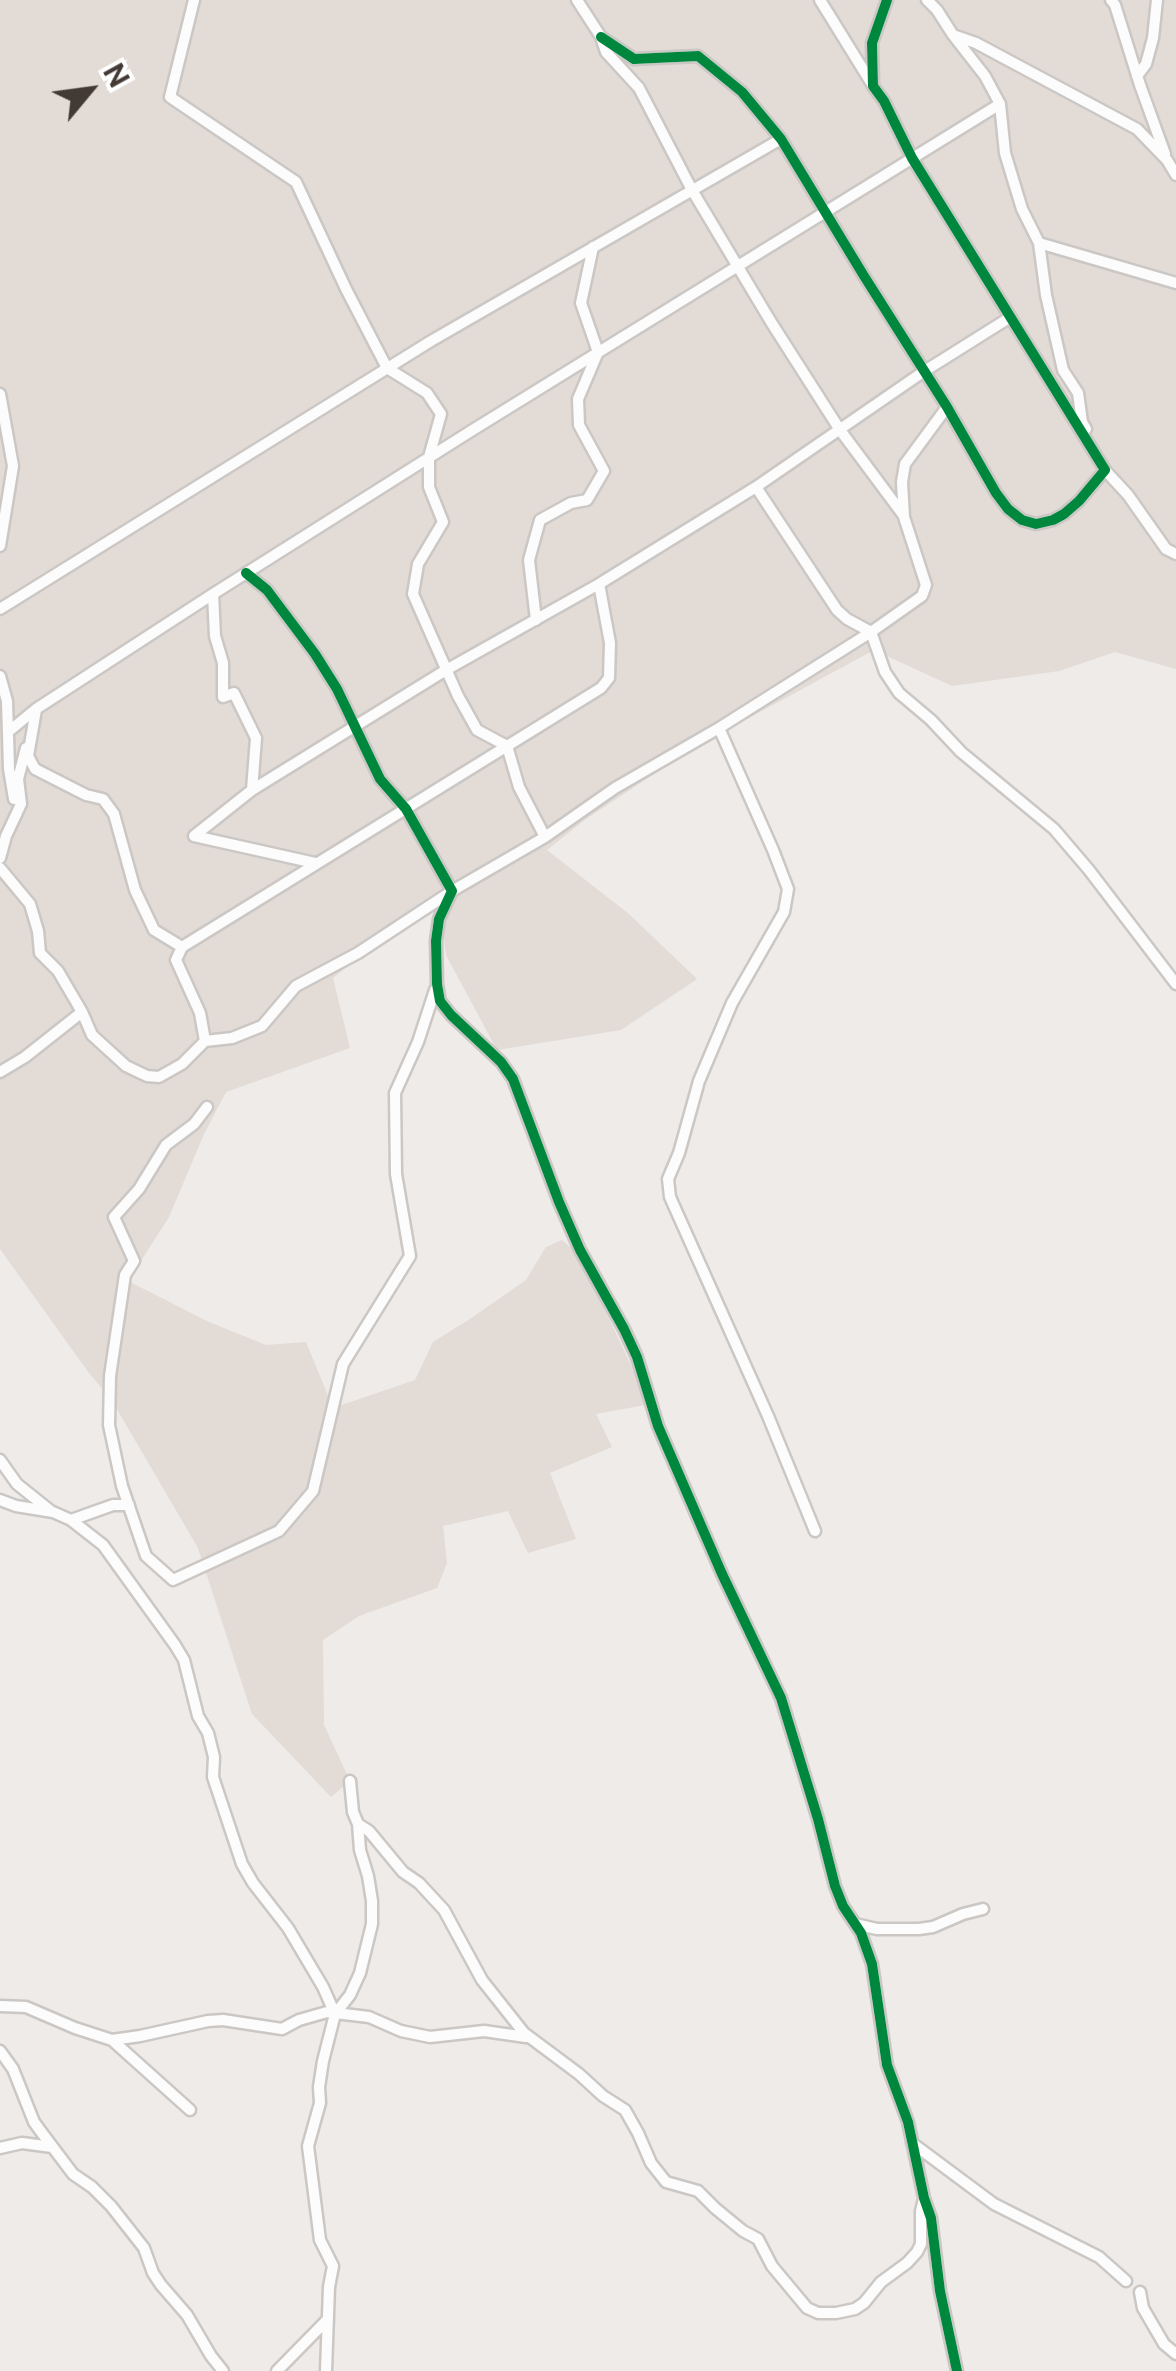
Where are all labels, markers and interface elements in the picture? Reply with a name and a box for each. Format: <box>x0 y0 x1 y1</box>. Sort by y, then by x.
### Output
north arrow <box>40 40 140 140</box>
text: N <box>97 58 136 93</box>

